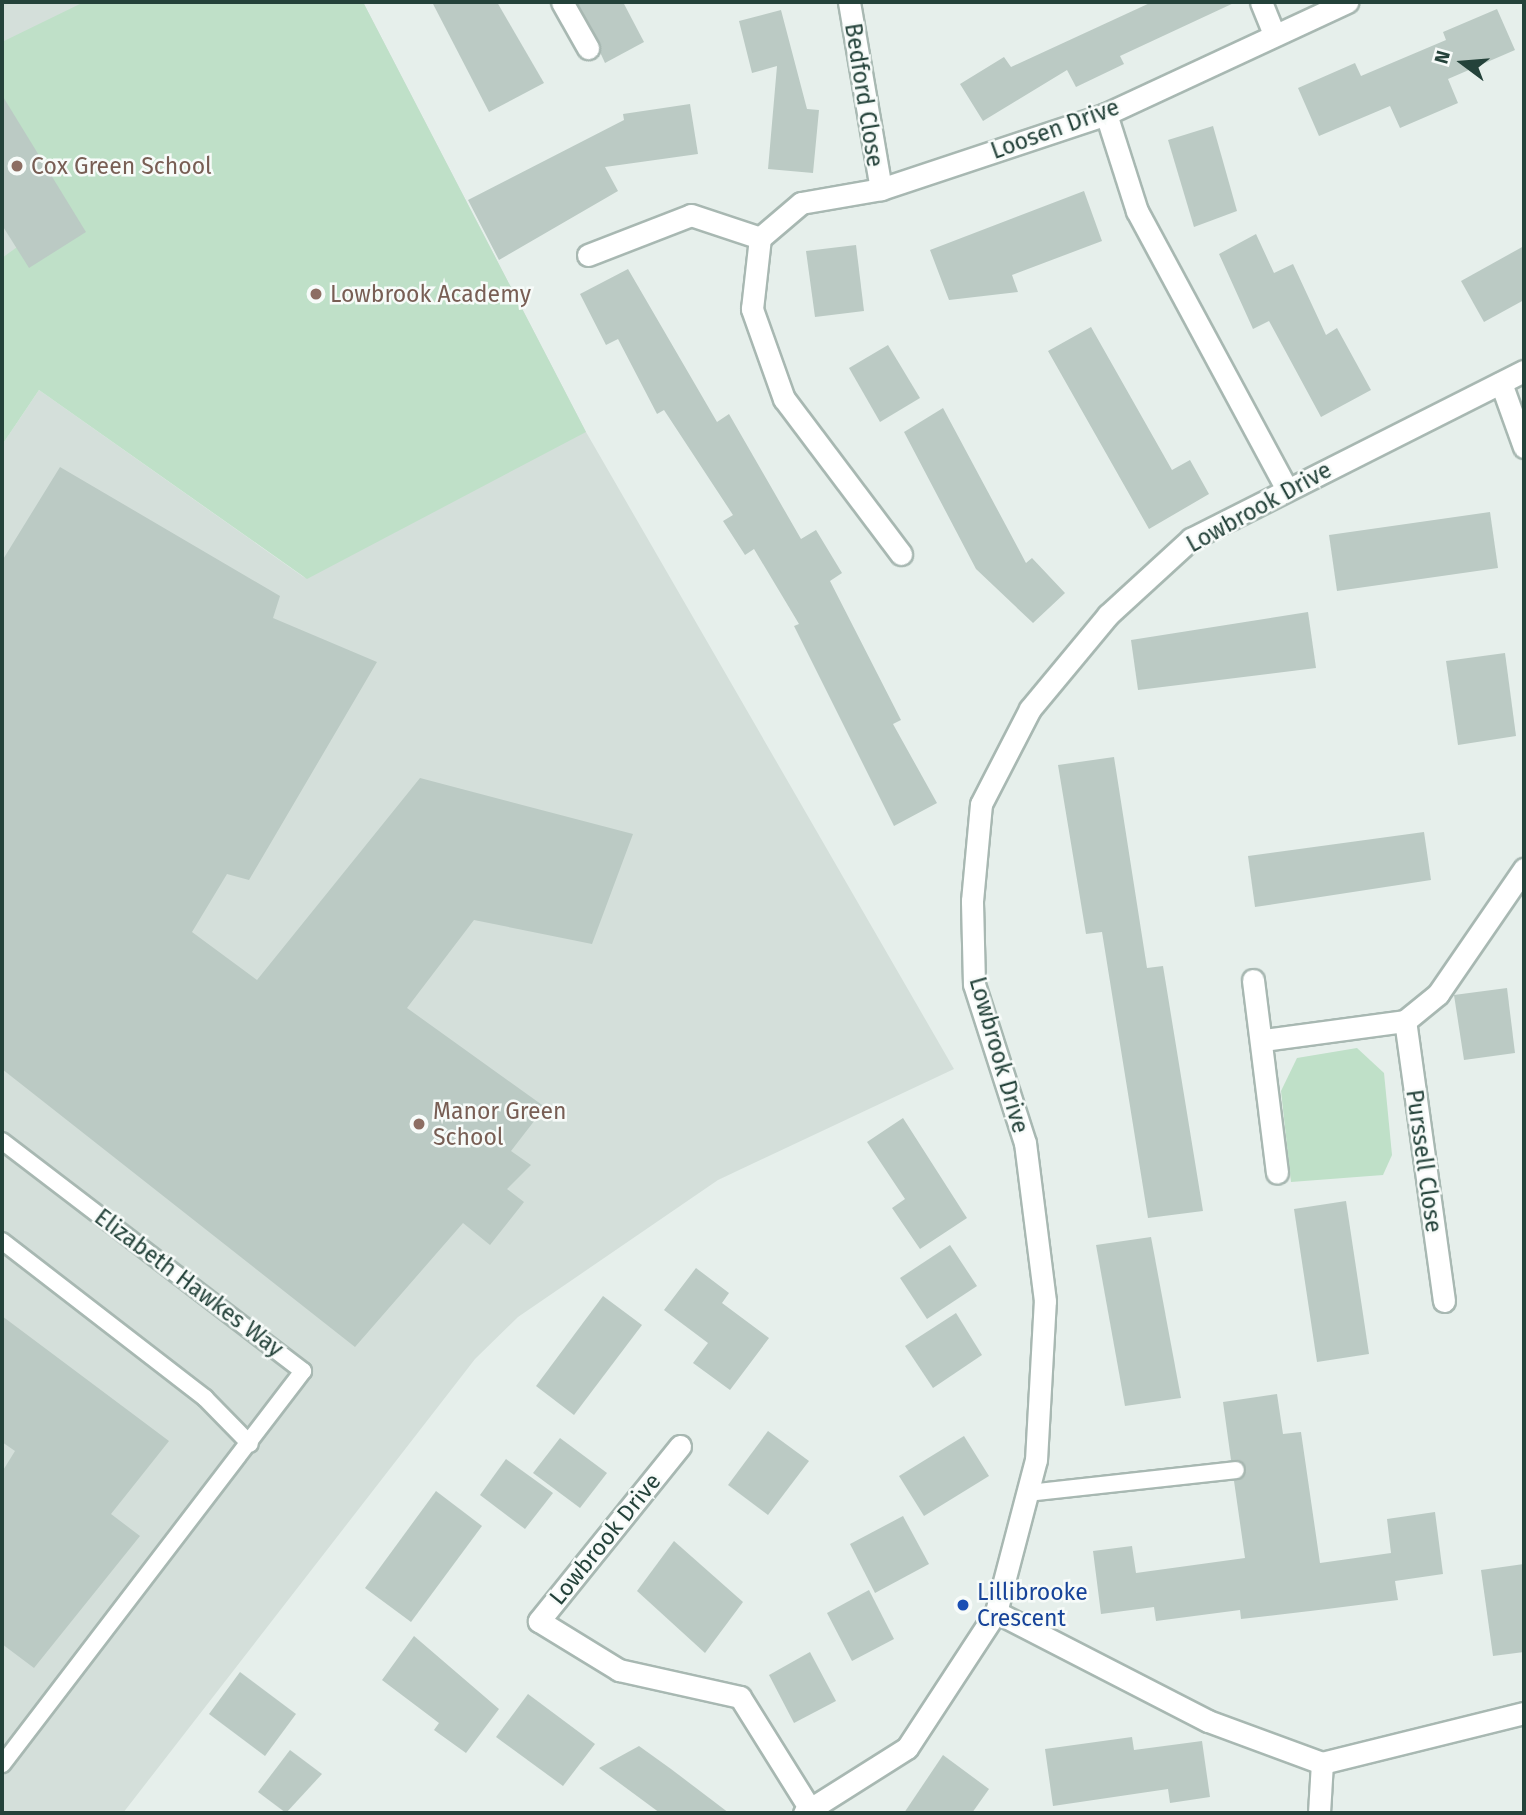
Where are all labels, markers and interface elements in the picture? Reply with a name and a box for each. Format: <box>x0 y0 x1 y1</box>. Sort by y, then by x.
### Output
street label: Bedford Close <box>839 21 889 169</box>
north arrow <box>1428 28 1498 98</box>
text: N <box>1430 48 1455 66</box>
street label: Loosen Drive <box>987 93 1123 165</box>
place label: Cox Green School <box>31 152 212 180</box>
marker: Cox Green School <box>9 158 25 174</box>
place label: Lowbrook Academy <box>330 280 531 308</box>
marker: Lowbrook Academy <box>308 286 324 302</box>
street label: Lowbrook Drive <box>1182 456 1336 558</box>
street label: Lowbrook Drive <box>964 974 1034 1136</box>
street label: Purssell Close <box>1400 1088 1448 1234</box>
place label: Manor Green School <box>433 1097 567 1151</box>
marker: Manor Green School <box>411 1116 427 1132</box>
street label: Elizabeth Hawkes Way <box>89 1203 289 1363</box>
street label: Lowbrook Drive <box>544 1468 666 1610</box>
place label: Lillibrooke Crescent <box>977 1578 1088 1632</box>
marker: Lillibrooke Crescent <box>955 1597 971 1613</box>

